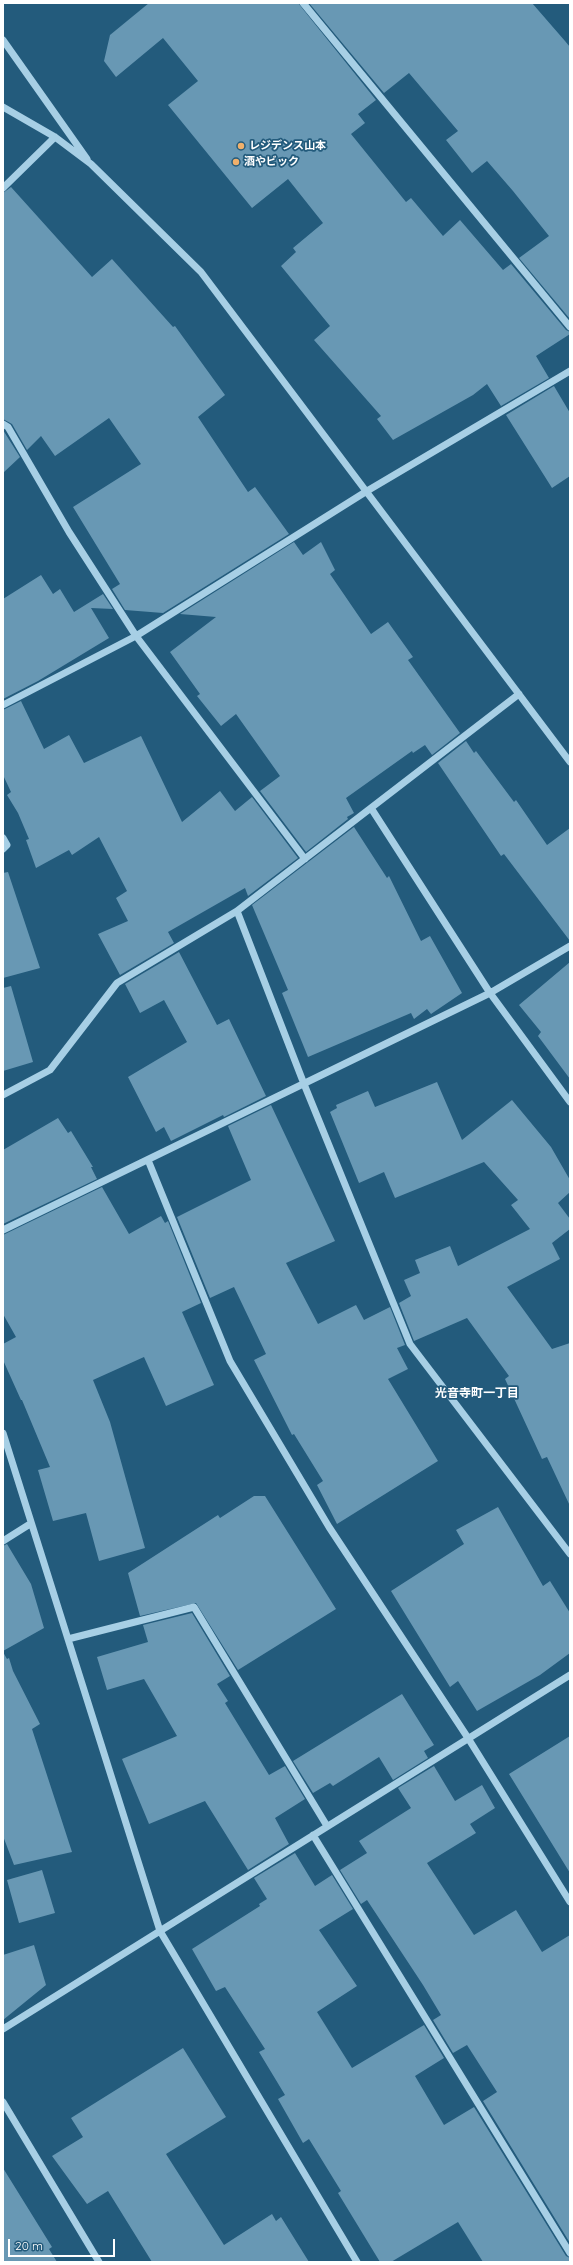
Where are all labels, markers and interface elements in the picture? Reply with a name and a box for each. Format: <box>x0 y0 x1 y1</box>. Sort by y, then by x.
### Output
place label: レジデンス山本 <box>249 139 326 153</box>
marker: レジデンス山本 <box>236 141 246 151</box>
place label: 酒やビック <box>244 155 299 169</box>
marker: 酒やビック <box>231 157 241 167</box>
district label: 光音寺町一丁目 <box>435 1386 519 1400</box>
scale bar <box>10 2231 117 2257</box>
text: 20 m <box>15 2238 43 2253</box>

